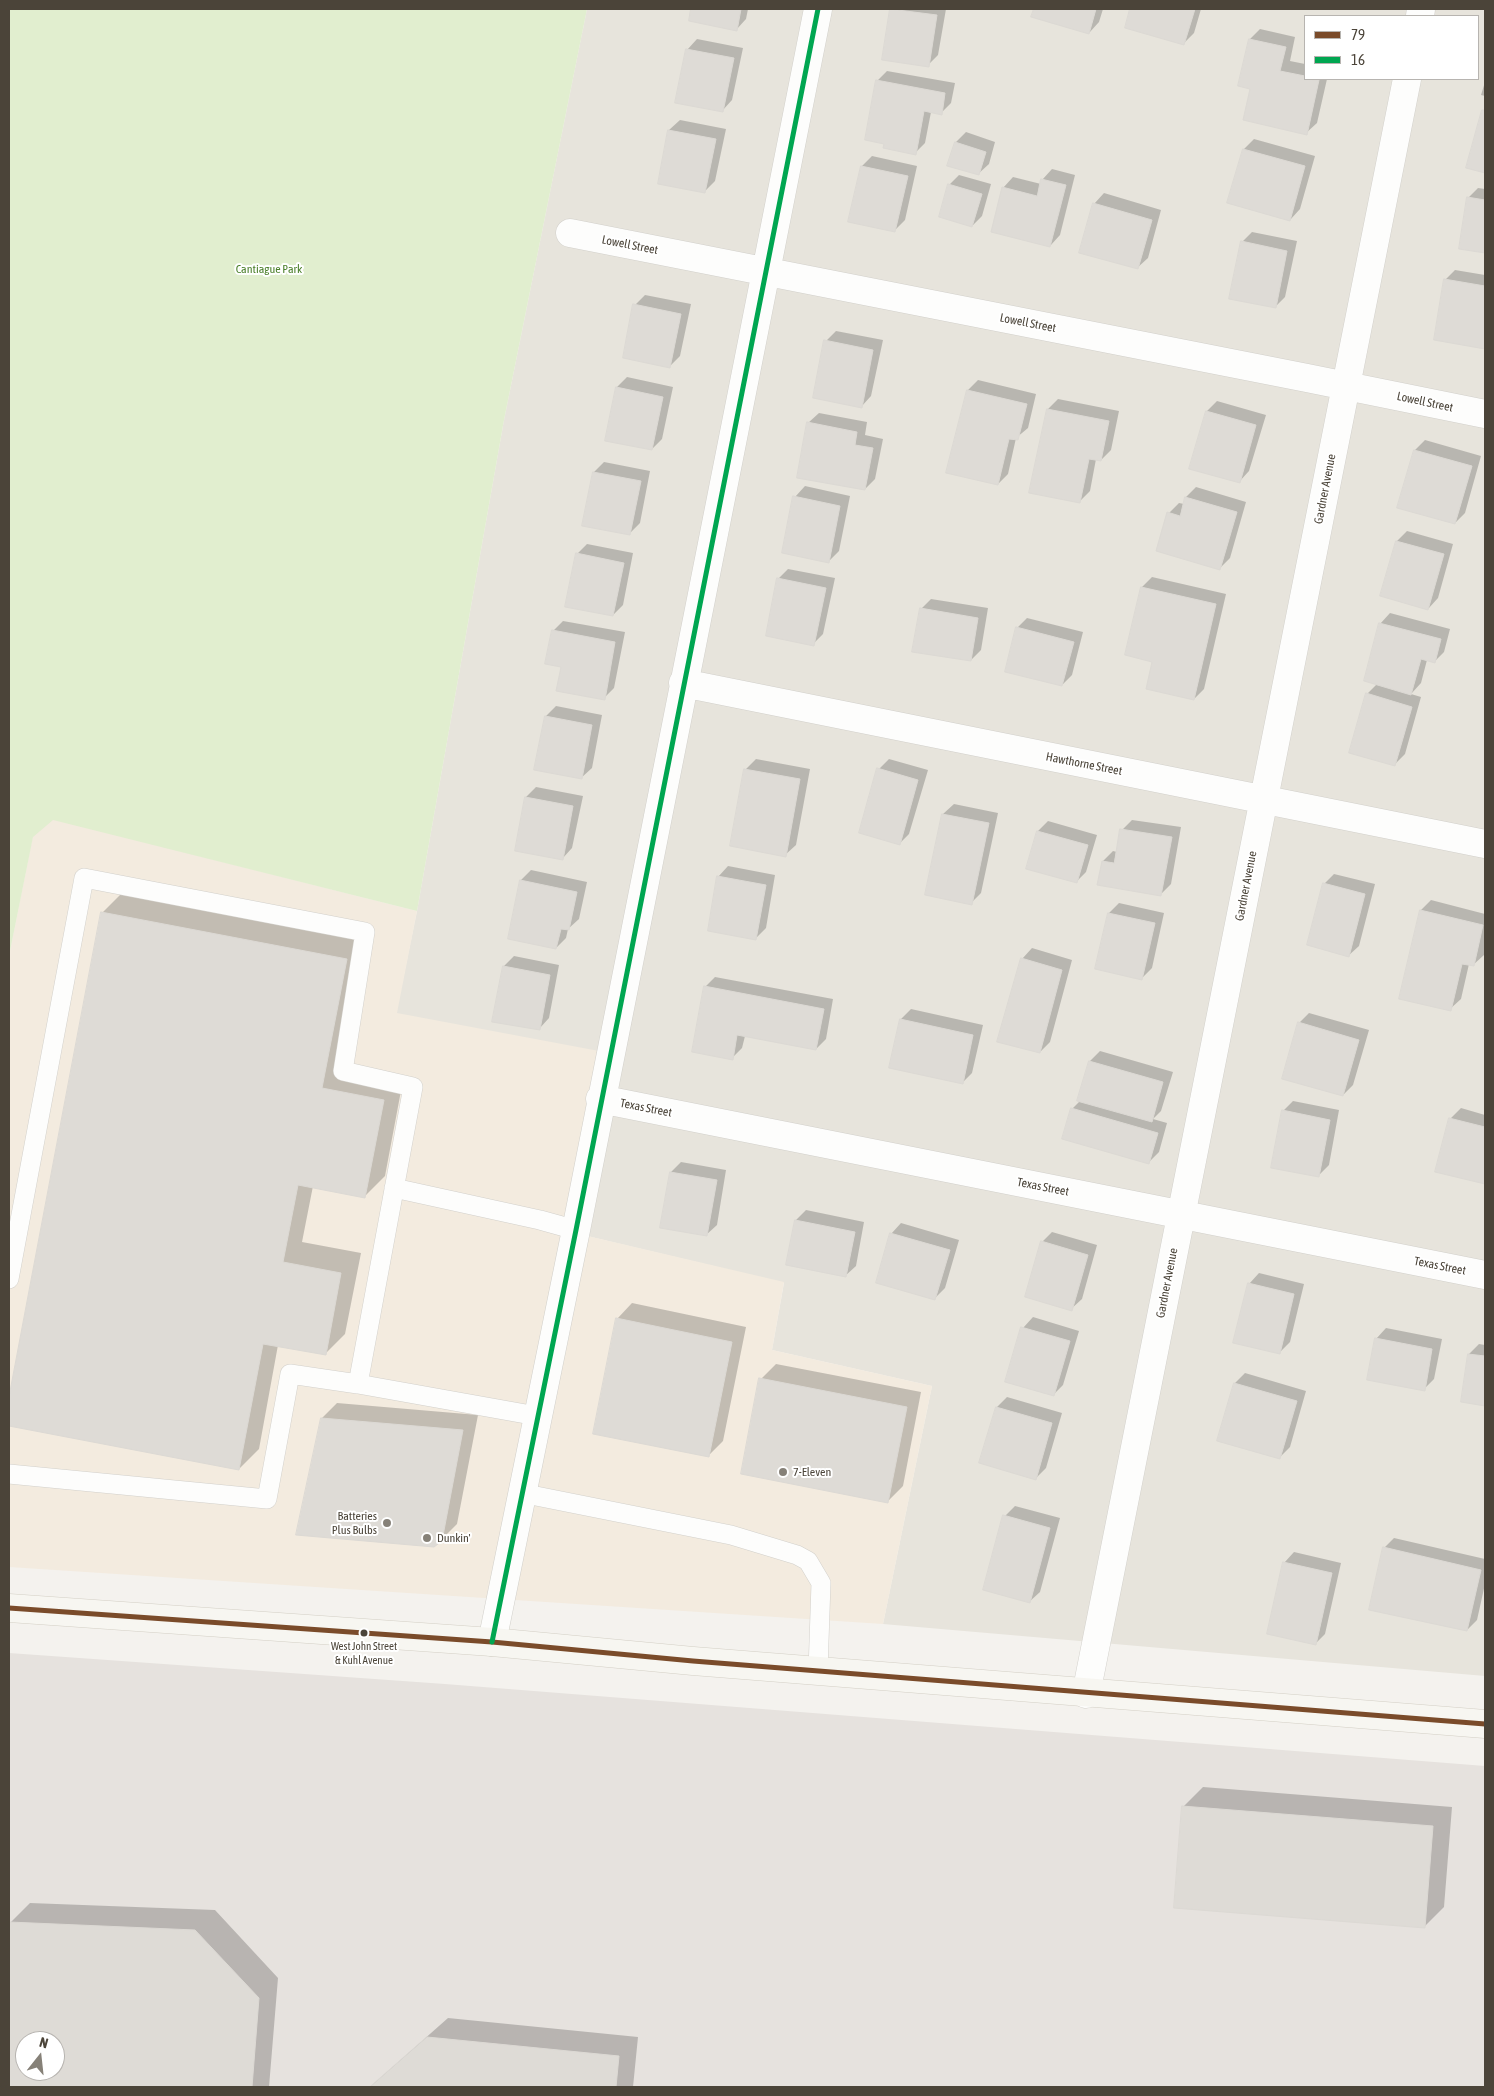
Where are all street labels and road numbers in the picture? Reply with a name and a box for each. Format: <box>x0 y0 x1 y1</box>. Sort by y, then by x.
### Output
street label: Lowell Street <box>601 232 659 258</box>
street label: Lowell Street <box>999 310 1057 336</box>
street label: Lowell Street <box>1396 389 1454 415</box>
street label: Gardner Avenue <box>1311 453 1339 525</box>
street label: Hawthorne Street <box>1045 750 1123 778</box>
street label: Gardner Avenue <box>1232 850 1260 922</box>
street label: Texas Street <box>619 1096 673 1120</box>
street label: Texas Street <box>1016 1175 1070 1199</box>
street label: Gardner Avenue <box>1153 1247 1181 1319</box>
street label: Texas Street <box>1413 1254 1467 1278</box>

